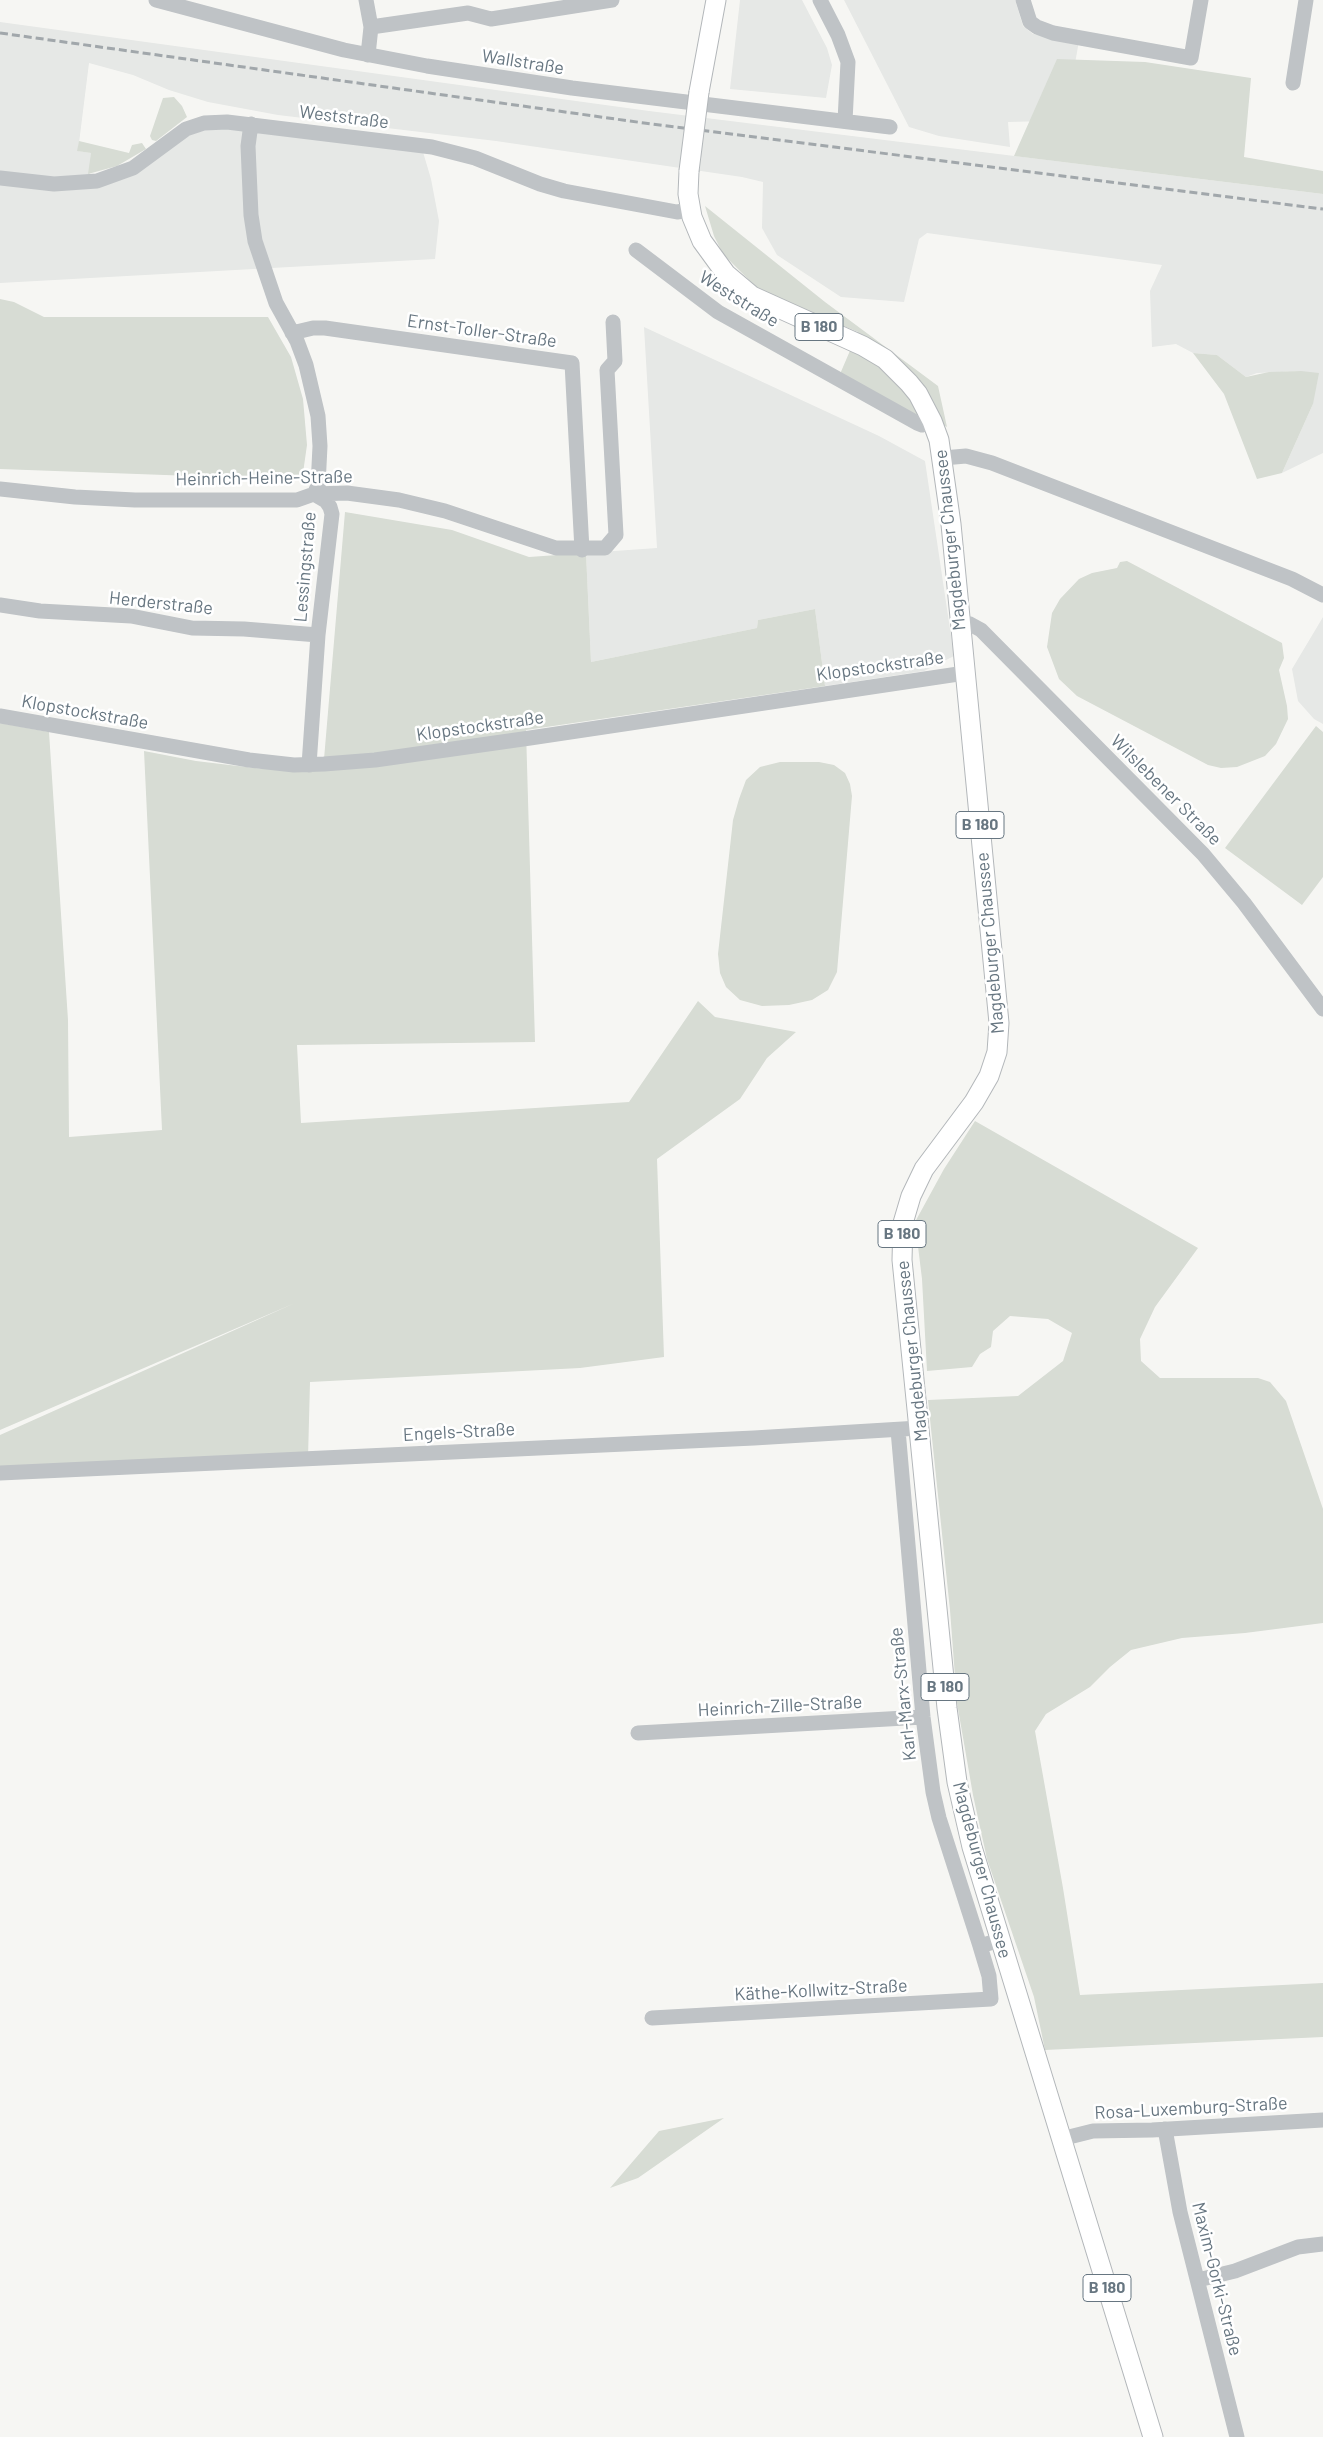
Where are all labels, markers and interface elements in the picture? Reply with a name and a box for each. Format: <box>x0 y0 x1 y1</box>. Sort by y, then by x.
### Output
street label: Wallstraße <box>480 45 566 79</box>
street label: Weststraße <box>298 101 390 133</box>
street label: Weststraße <box>695 266 783 332</box>
street label: Ernst-Toller-Straße <box>406 310 558 352</box>
road number: B 180 <box>795 314 843 341</box>
street label: Magdeburger Chaussee <box>930 448 970 632</box>
street label: Heinrich-Heine-Straße <box>175 466 353 490</box>
street label: Lessingstraße <box>289 511 321 623</box>
street label: Herderstraße <box>108 587 214 619</box>
street label: Klopstockstraße <box>815 646 945 686</box>
street label: Klopstockstraße <box>20 690 150 734</box>
street label: Klopstockstraße <box>415 706 545 746</box>
street label: Wilslebener Straße <box>1106 730 1226 850</box>
road number: B 180 <box>956 812 1004 838</box>
street label: Magdeburger Chaussee <box>971 851 1009 1035</box>
road number: B 180 <box>878 1220 926 1248</box>
street label: Magdeburger Chaussee <box>892 1259 932 1443</box>
street label: Engels-Straße <box>402 1418 516 1446</box>
street label: Karl-Marx-Straße <box>885 1626 921 1762</box>
road number: B 180 <box>921 1674 969 1700</box>
street label: Heinrich-Zille-Straße <box>697 1691 863 1721</box>
street label: Magdeburger Chaussee <box>948 1779 1016 1961</box>
street label: Käthe-Kollwitz-Straße <box>734 1975 908 2005</box>
street label: Rosa-Luxemburg-Straße <box>1094 2092 1288 2124</box>
street label: Maxim-Gorki-Straße <box>1187 2200 1247 2358</box>
road number: B 180 <box>1083 2274 1131 2302</box>

